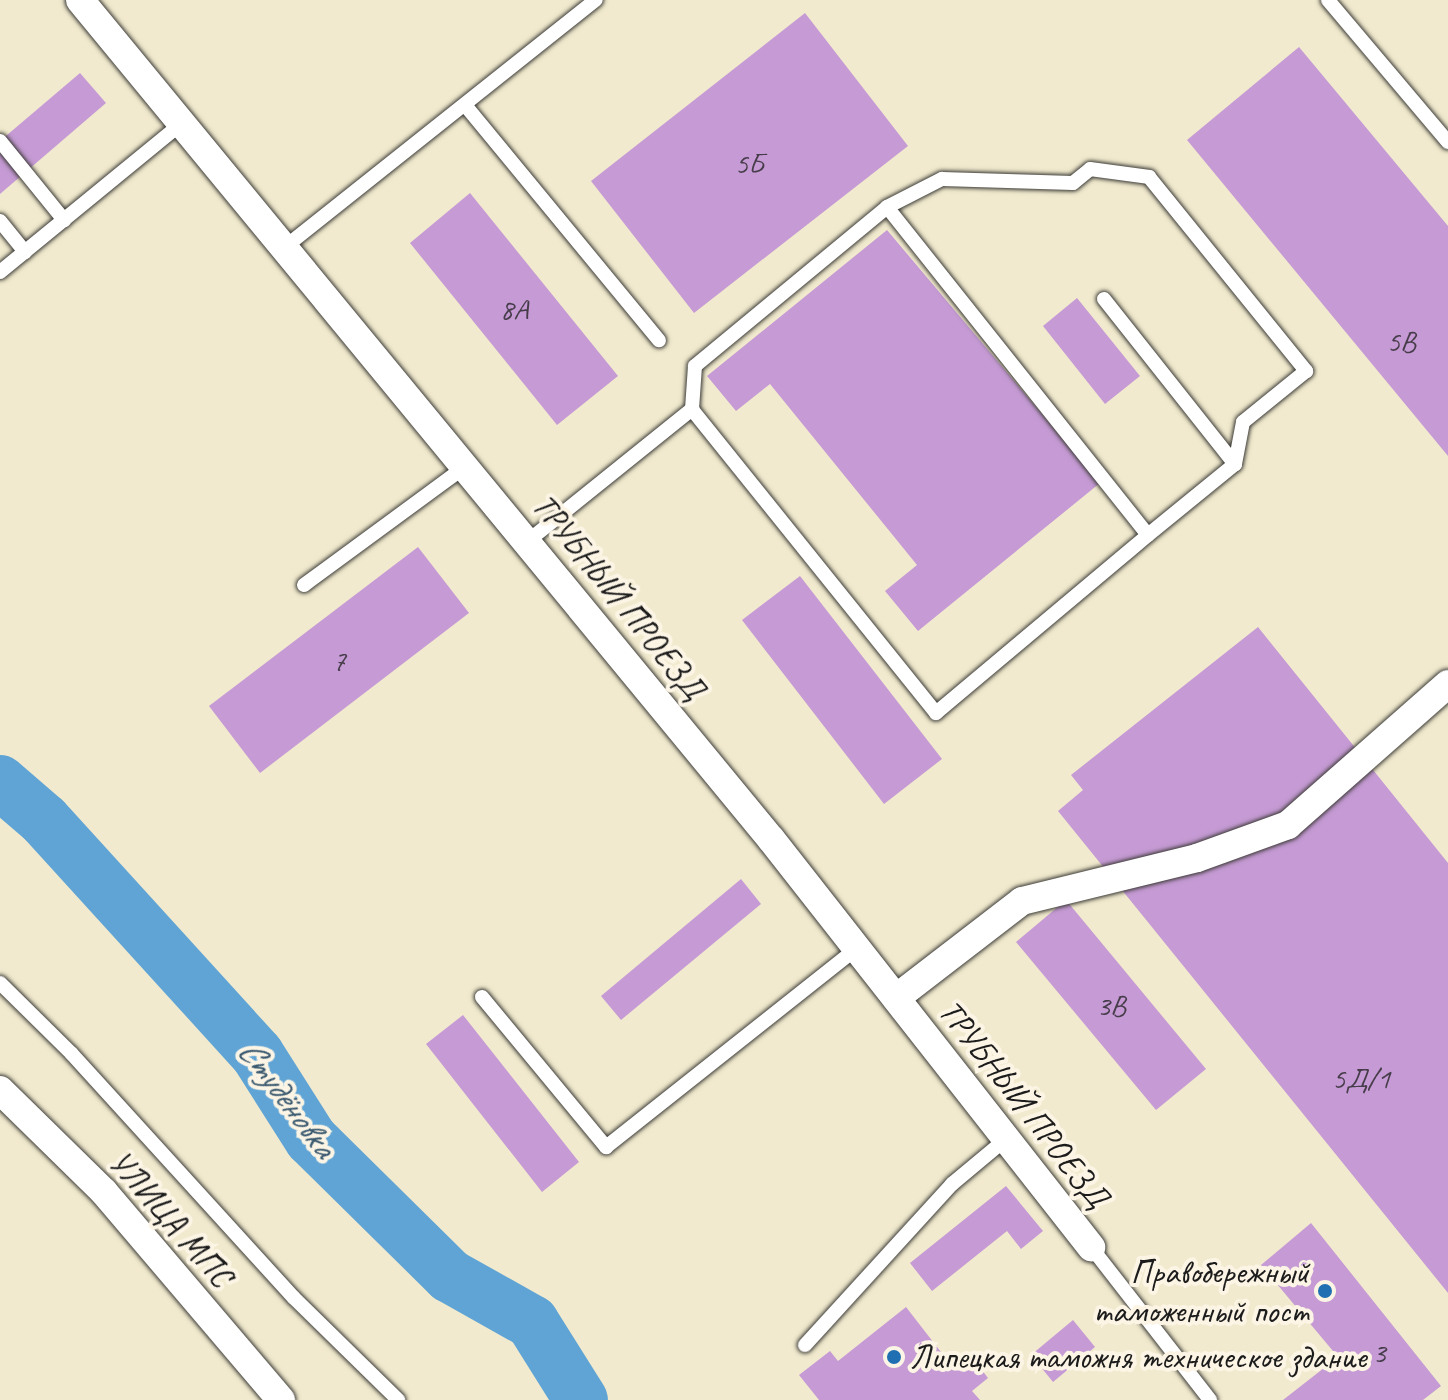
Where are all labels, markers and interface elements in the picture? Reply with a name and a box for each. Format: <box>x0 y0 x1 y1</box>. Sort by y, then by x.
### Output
house number: 5Б <box>735 145 763 181</box>
house number: 8А <box>500 291 528 327</box>
house number: 5В <box>1387 323 1415 359</box>
street label: ТРУБНЫЙ ПРОЕЗД <box>524 485 714 707</box>
house number: 7 <box>332 642 346 678</box>
house number: 3В <box>1097 987 1125 1023</box>
street label: ТРУБНЫЙ ПРОЕЗД <box>930 991 1118 1215</box>
water label: Студёновка <box>229 1030 345 1166</box>
house number: 5Д/1 <box>1332 1060 1390 1096</box>
street label: УЛИЦА МПС <box>101 1141 241 1295</box>
place label: Правобережный таможенный пост <box>1093 1251 1309 1330</box>
marker: Правобережный таможенный пост <box>1316 1282 1334 1300</box>
house number: 3 <box>1372 1334 1386 1370</box>
place label: Липецкая таможня техническое здание <box>910 1337 1364 1377</box>
marker: Липецкая таможня техническое здание <box>885 1348 903 1366</box>

